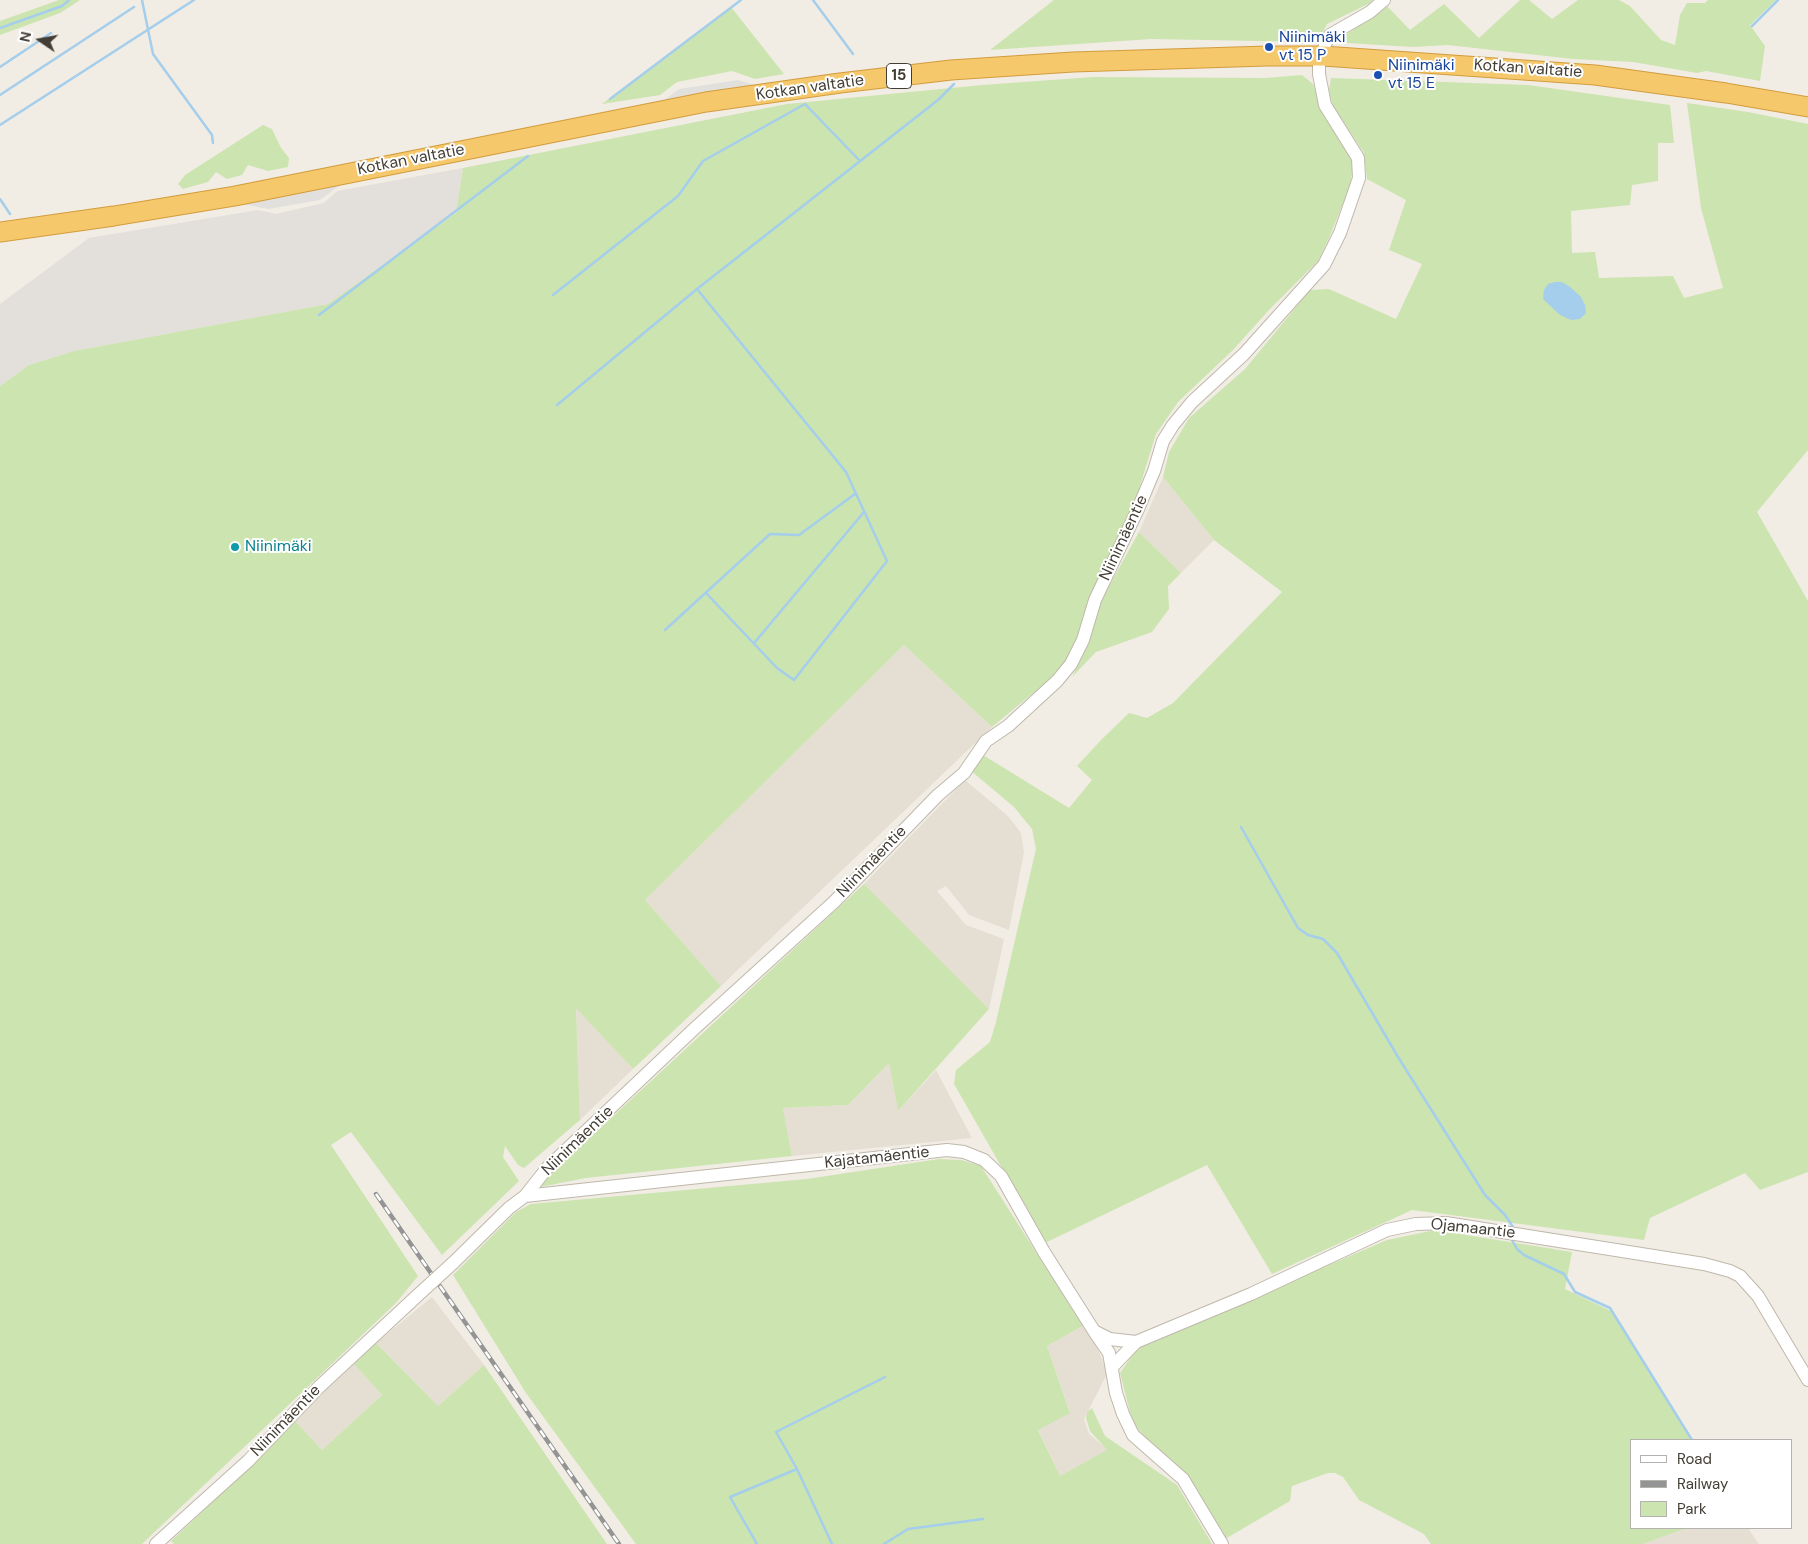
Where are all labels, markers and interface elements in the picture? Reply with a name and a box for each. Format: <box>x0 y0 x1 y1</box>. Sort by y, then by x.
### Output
north arrow <box>15 15 65 65</box>
place label: Niinimäki vt 15 P <box>1279 28 1346 66</box>
text: N <box>15 30 35 44</box>
marker: Niinimäki vt 15 P <box>1263 41 1275 53</box>
place label: Niinimäki vt 15 E <box>1388 56 1455 94</box>
street label: Kotkan valtatie <box>1473 56 1583 82</box>
road number: 15 <box>886 64 912 88</box>
marker: Niinimäki vt 15 E <box>1372 69 1384 81</box>
street label: Kotkan valtatie <box>755 71 865 105</box>
street label: Kotkan valtatie <box>356 140 466 180</box>
street label: Niinimäentie <box>1096 492 1152 584</box>
place label: Niinimäki <box>245 537 312 557</box>
marker: Niinimäki <box>229 541 241 553</box>
street label: Niinimäentie <box>833 822 911 902</box>
street label: Niinimäentie <box>538 1102 618 1180</box>
street label: Kajatamäentie <box>824 1143 930 1173</box>
street label: Ojamaantie <box>1430 1215 1516 1243</box>
street label: Niinimäentie <box>247 1381 325 1461</box>
legend <box>1630 1439 1793 1529</box>
text: Road <box>1677 1449 1712 1469</box>
text: Railway <box>1677 1474 1728 1494</box>
text: Park <box>1677 1499 1707 1519</box>

